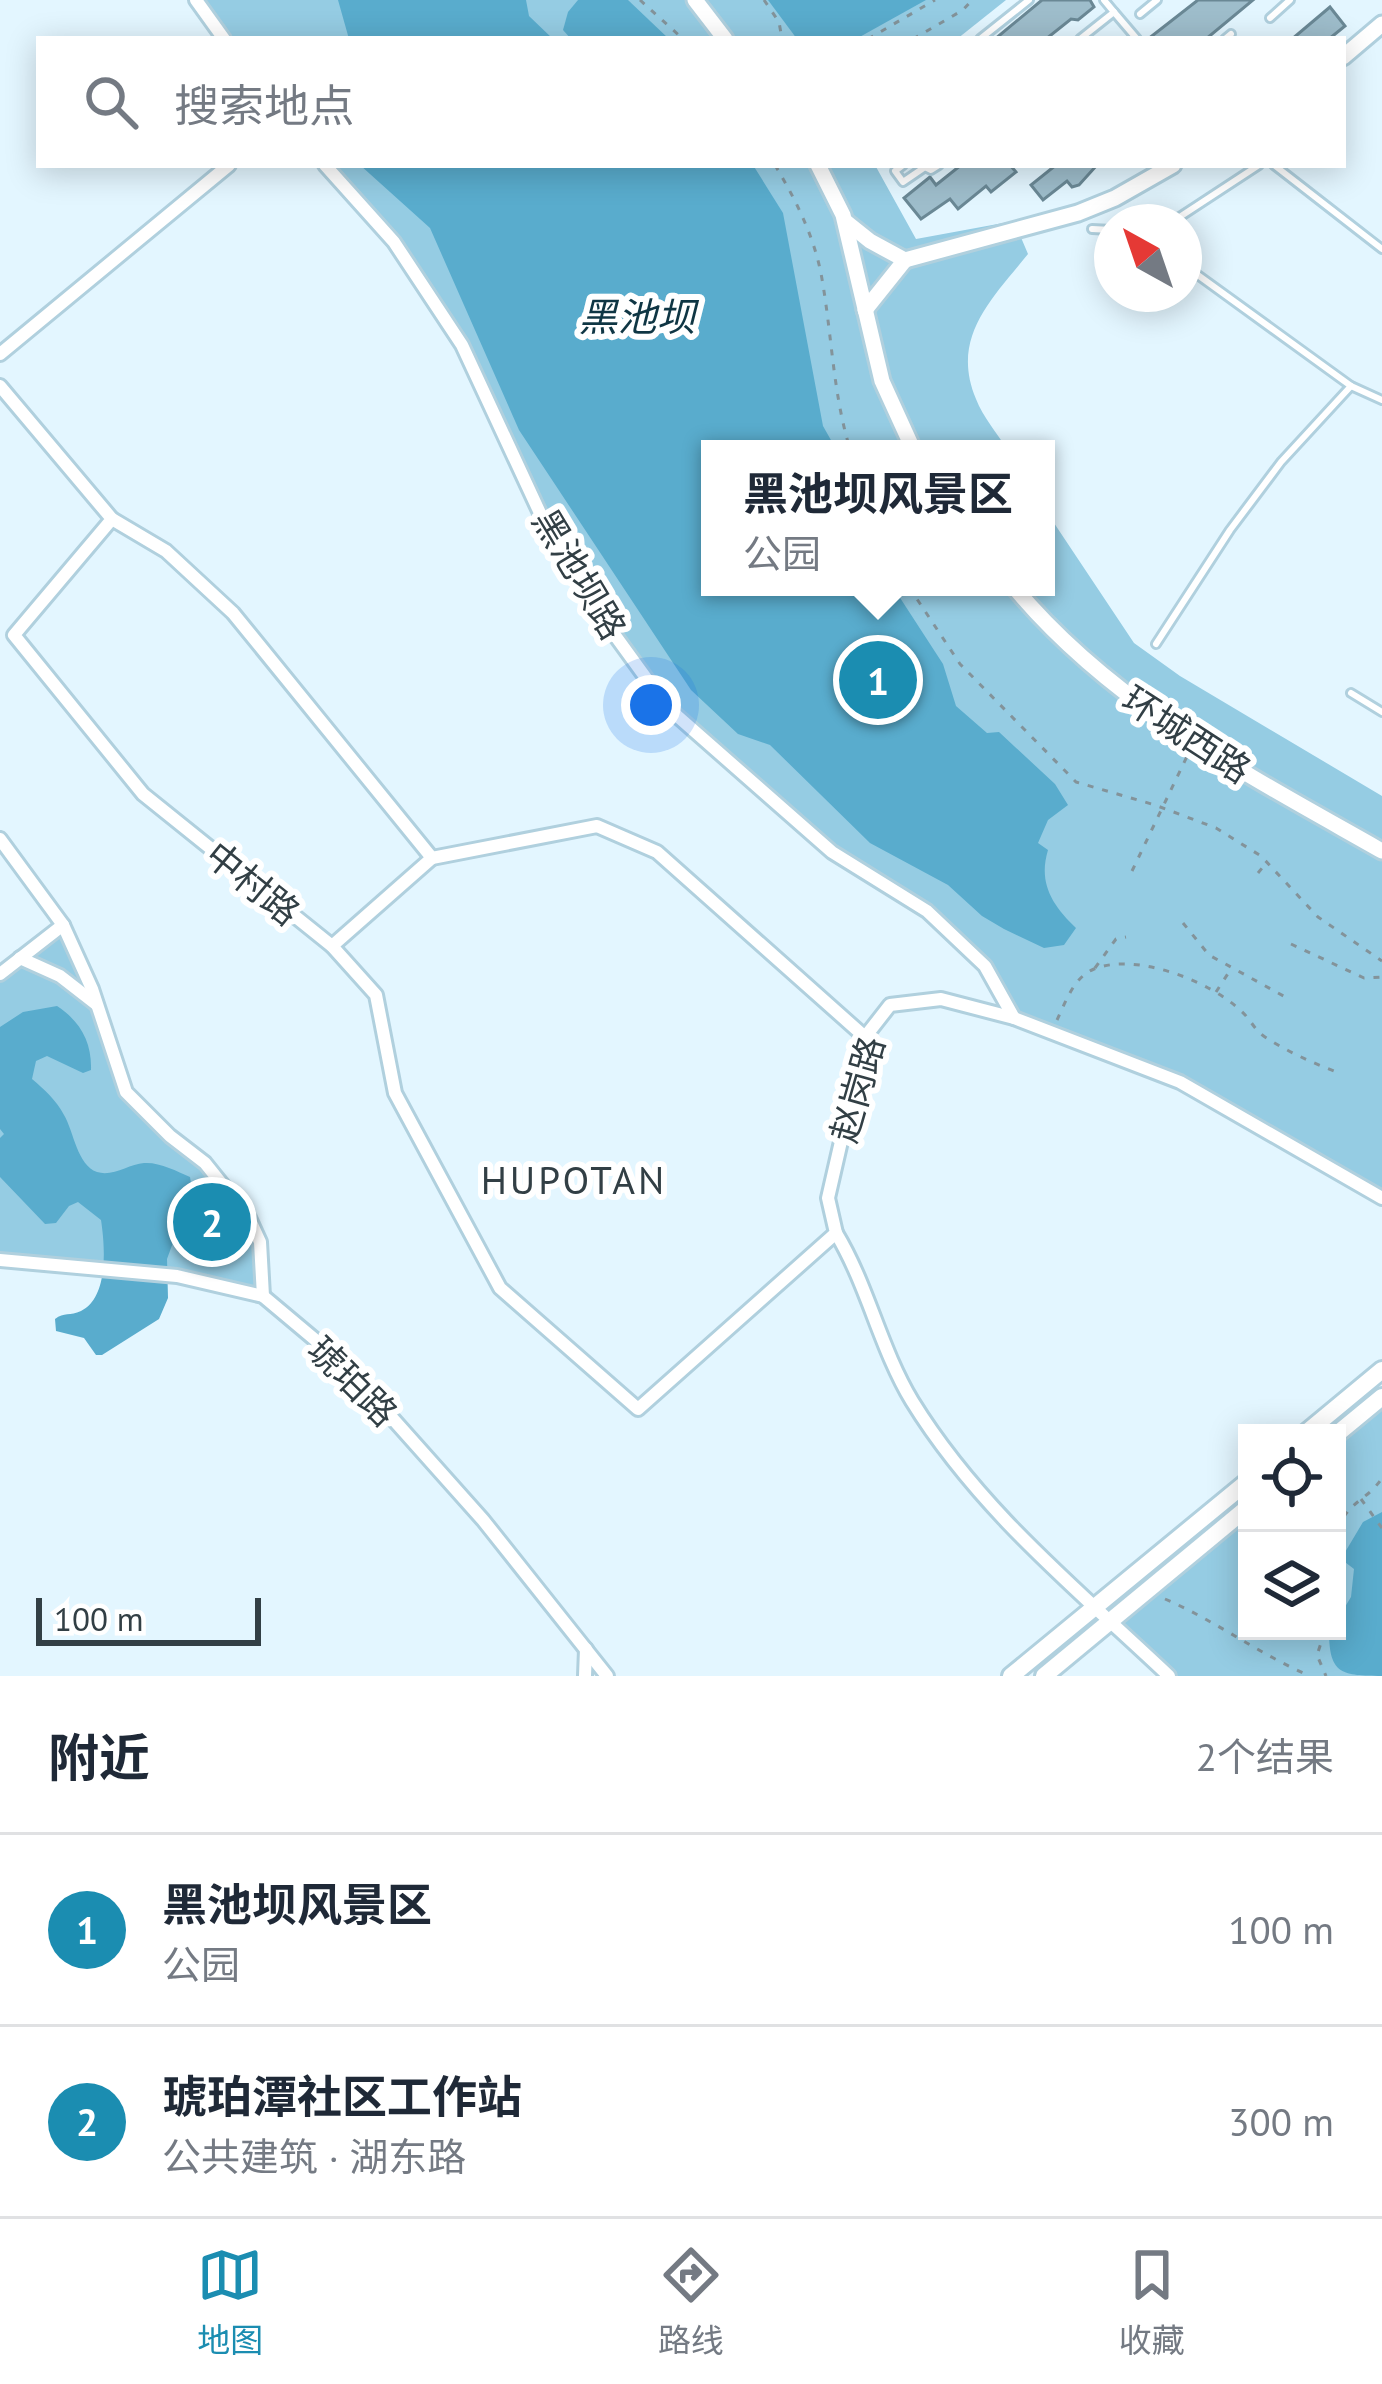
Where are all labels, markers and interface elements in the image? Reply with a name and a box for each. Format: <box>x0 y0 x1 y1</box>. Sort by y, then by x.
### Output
search box <box>36 36 1346 168</box>
icon: search <box>78 69 144 135</box>
text: 搜索地点 <box>174 76 354 134</box>
north arrow <box>1094 204 1202 312</box>
water label: 黑池坝 <box>578 291 699 342</box>
popup <box>701 440 1055 596</box>
text: 黑池坝风景区 <box>743 464 1013 522</box>
street label: 黑池坝路 <box>523 500 637 648</box>
text: 公园 <box>743 528 821 579</box>
pin: 1 <box>839 635 917 725</box>
your location <box>621 675 681 735</box>
street label: 环城西路 <box>1114 675 1260 793</box>
street label: 中村路 <box>196 831 310 935</box>
street label: 赵岗路 <box>820 1031 894 1147</box>
district label: HUPOTAN <box>481 1154 667 1205</box>
pin: 2 <box>173 1177 251 1267</box>
street label: 琥珀路 <box>298 1326 408 1436</box>
map controls <box>1238 1424 1346 1640</box>
button: locate <box>1238 1424 1346 1532</box>
button: layers <box>1238 1532 1346 1640</box>
scale bar <box>36 1592 261 1645</box>
text: 100 m <box>54 1597 144 1640</box>
text: 附近 <box>48 1724 150 1790</box>
text: 2个结果 <box>1196 1731 1334 1782</box>
text: 黑池坝风景区 <box>162 1875 432 1933</box>
text: 1 <box>76 1904 98 1955</box>
text: 100 m <box>1228 1904 1334 1955</box>
text: 公园 <box>162 1939 240 1990</box>
text: 琥珀潭社区工作站 <box>162 2067 522 2125</box>
text: 2 <box>76 2096 98 2147</box>
text: 300 m <box>1228 2096 1334 2147</box>
text: 公共建筑 · 湖东路 <box>162 2131 466 2182</box>
tab: 地图 <box>197 2242 263 2362</box>
tab: 路线 <box>658 2242 724 2362</box>
tab: 收藏 <box>1119 2242 1185 2362</box>

